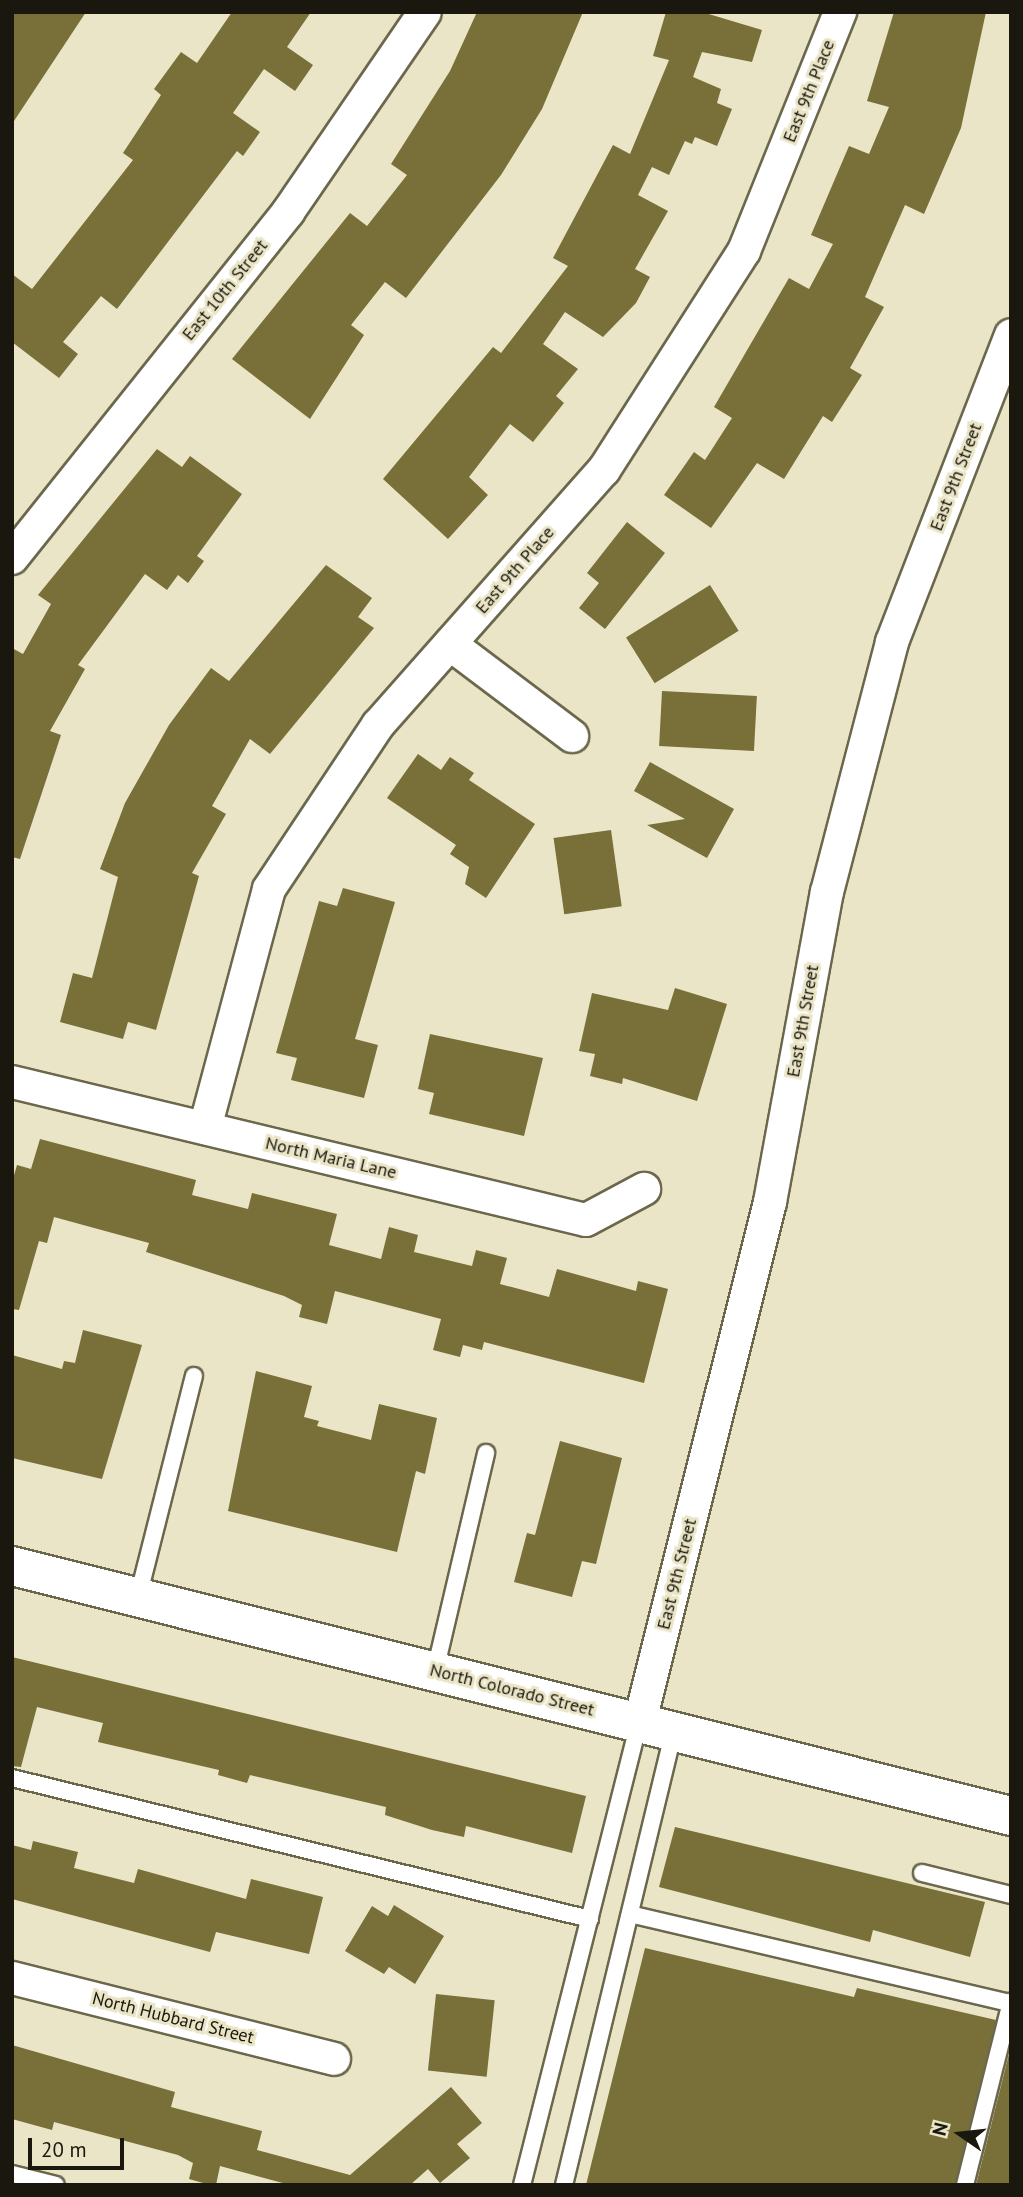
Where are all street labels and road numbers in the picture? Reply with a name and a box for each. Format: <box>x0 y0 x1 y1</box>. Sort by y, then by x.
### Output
street label: East 9th Place <box>779 37 839 145</box>
street label: East 10th Street <box>178 235 272 345</box>
street label: East 9th Street <box>926 420 986 534</box>
street label: East 9th Place <box>471 522 559 618</box>
street label: East 9th Street <box>783 963 823 1079</box>
street label: North Maria Lane <box>263 1132 399 1184</box>
street label: East 9th Street <box>653 1516 701 1632</box>
street label: North Colorado Street <box>428 1659 596 1721</box>
street label: North Hubbard Street <box>90 1987 256 2049</box>

